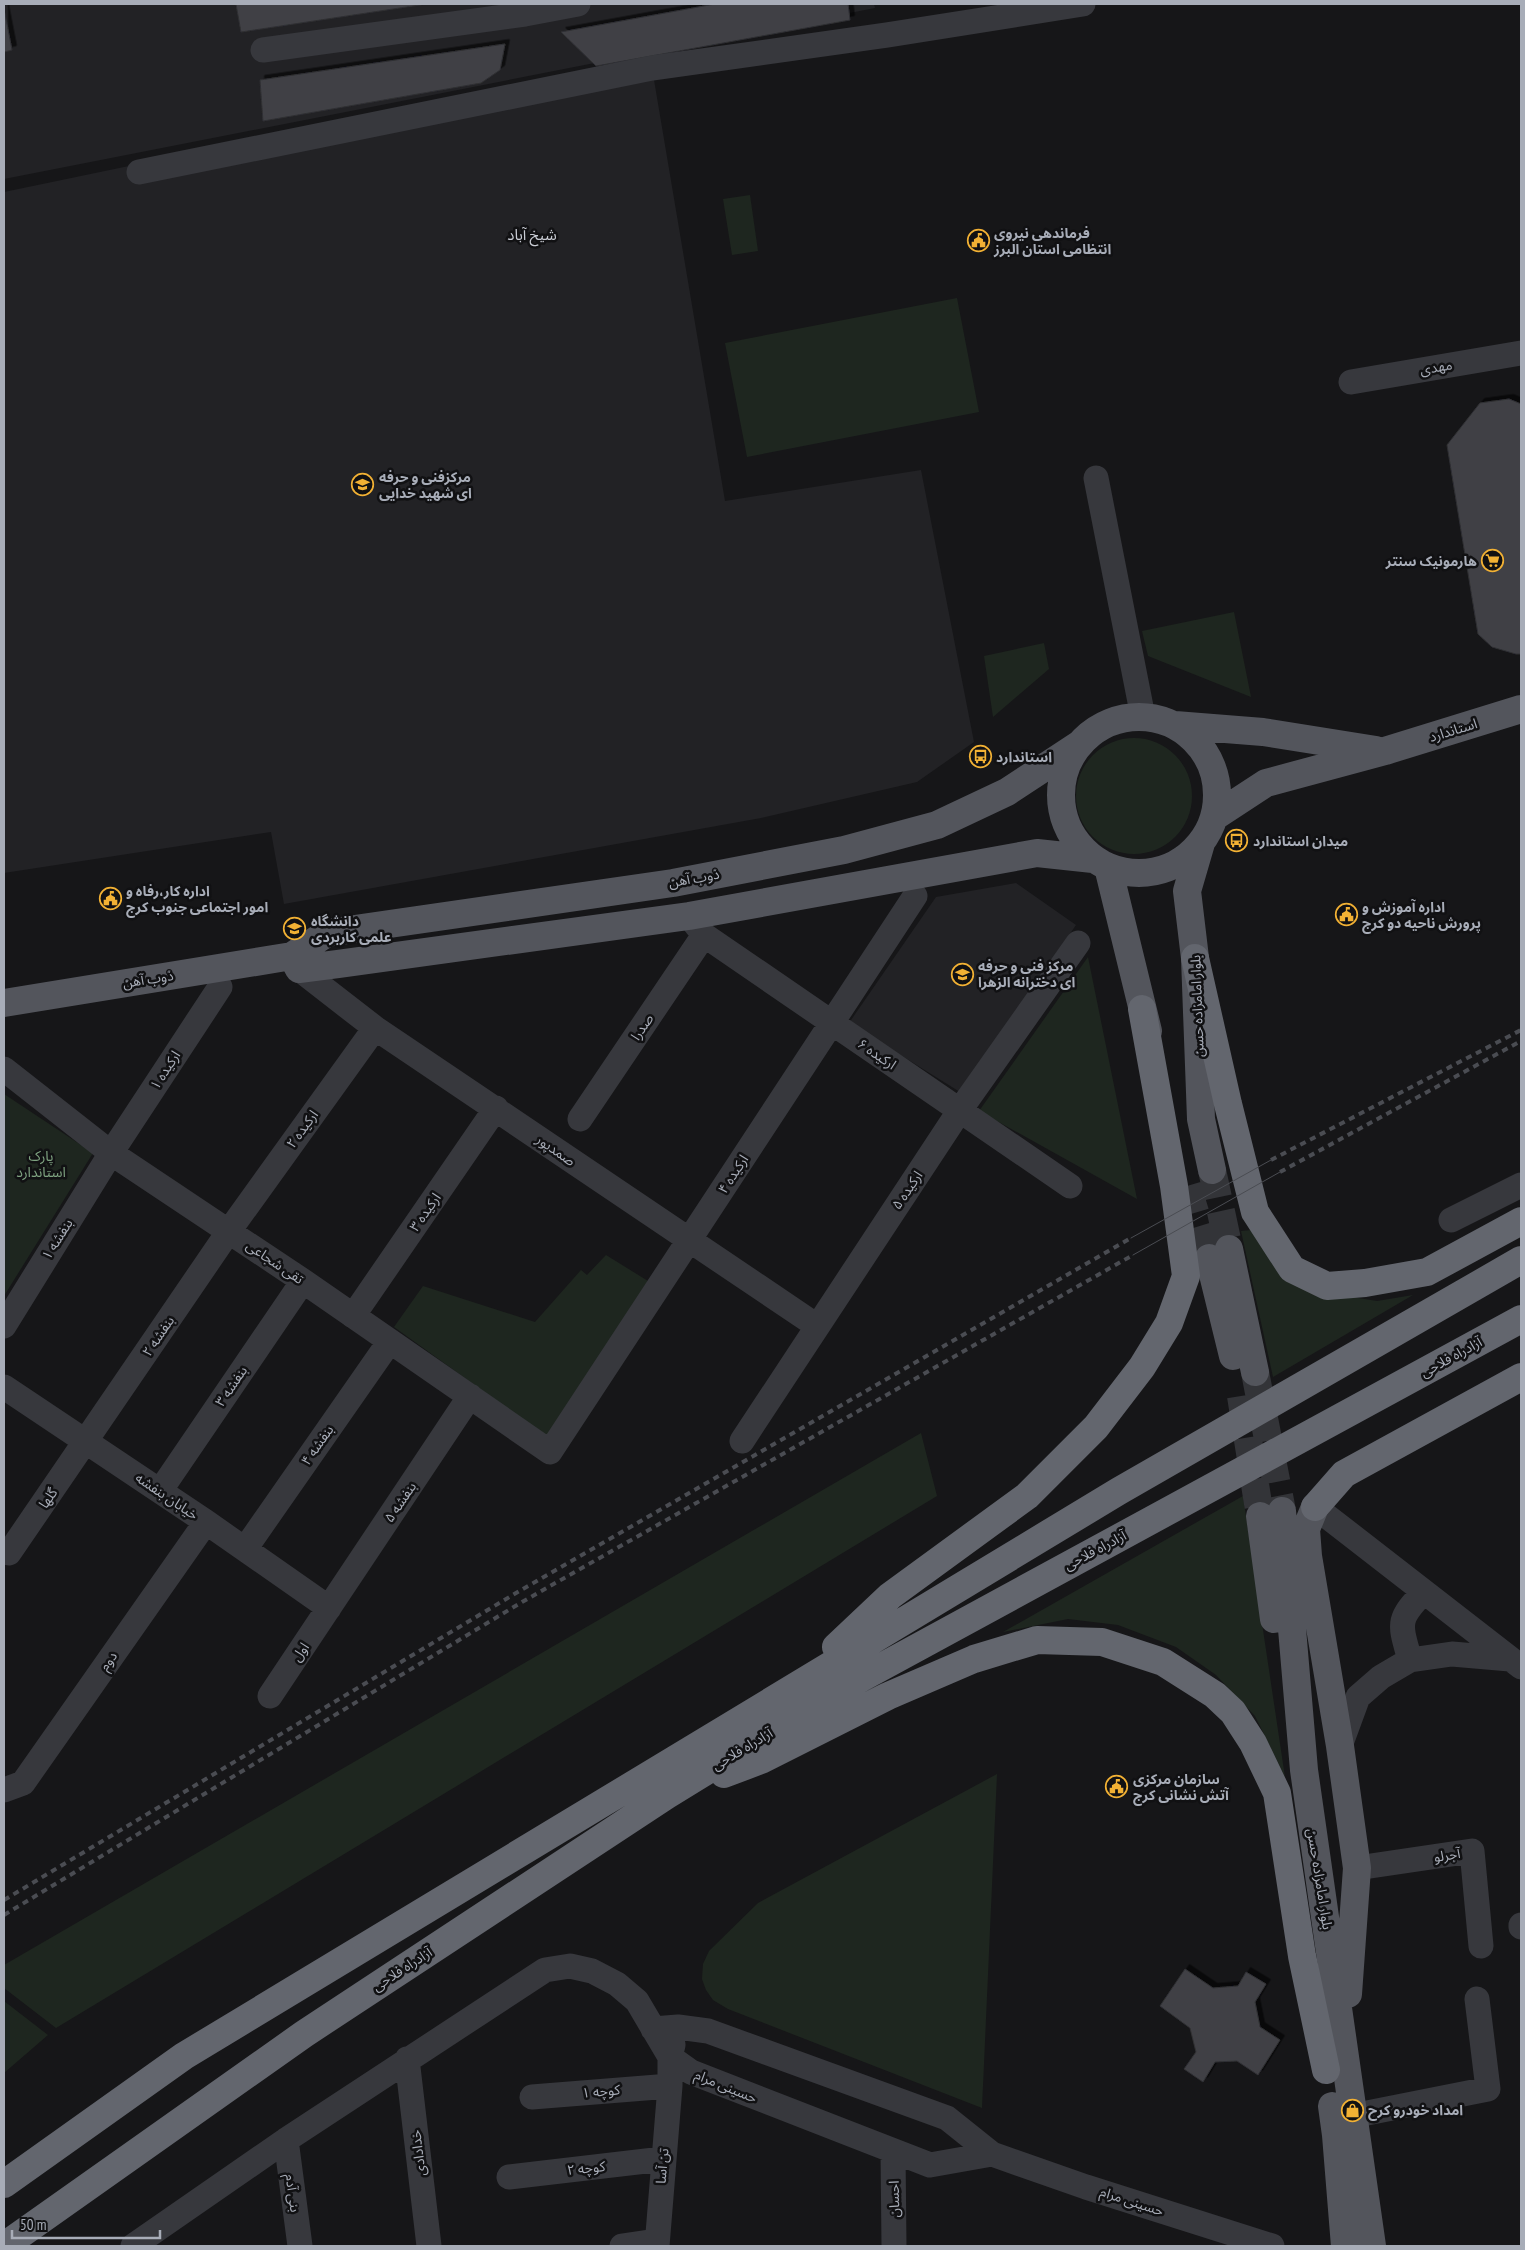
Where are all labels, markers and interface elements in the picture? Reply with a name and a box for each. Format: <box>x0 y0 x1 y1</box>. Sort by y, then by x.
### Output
place label: فرماندهی نیروی انتظامی استان البرز <box>993 224 1111 258</box>
district label: شیخ آباد <box>507 225 557 247</box>
public building icon: فرماندهی نیروی انتظامی استان البرز <box>966 229 990 253</box>
street label: مهدی <box>1418 355 1454 379</box>
place label: مرکزفنی و حرفه ای شهید خدایی <box>379 468 472 502</box>
school or university icon: مرکزفنی و حرفه ای شهید خدایی <box>351 473 375 497</box>
supermarket icon: هارمونیک سنتر <box>1481 549 1505 573</box>
place label: هارمونیک سنتر <box>1385 552 1477 570</box>
street label: استاندارد <box>1427 714 1479 746</box>
bus stop icon: استاندارد <box>968 745 992 769</box>
place label: استاندارد <box>996 748 1052 766</box>
bus stop icon: میدان استاندارد <box>1225 829 1249 853</box>
place label: میدان استاندارد <box>1253 832 1348 850</box>
street label: ذوب آهن <box>667 865 721 891</box>
place label: اداره کار،رفاه و امور اجتماعی جنوب کرج <box>126 882 268 918</box>
public building icon: اداره کار،رفاه و امور اجتماعی جنوب کرج <box>98 887 122 911</box>
place label: اداره آموزش و پرورش ناحیه دو کرج <box>1362 898 1481 934</box>
public building icon: اداره آموزش و پرورش ناحیه دو کرج <box>1334 903 1358 927</box>
place label: دانشگاه علمی کاربردی <box>311 912 392 946</box>
school or university icon: دانشگاه علمی کاربردی <box>283 917 307 941</box>
street label: بلوار امامزاده حسن <box>1186 954 1208 1057</box>
place label: مرکز فنی و حرفه ای دخترانه الزهرا <box>978 957 1075 991</box>
school or university icon: مرکز فنی و حرفه ای دخترانه الزهرا <box>950 962 974 986</box>
street label: ذوب آهن <box>121 966 175 992</box>
street label: صدرا <box>627 1010 658 1044</box>
street label: ارکیده ۶ <box>854 1035 900 1073</box>
street label: ارکیده ۱ <box>146 1047 184 1093</box>
street label: ارکیده ۲ <box>282 1106 322 1152</box>
street label: صمدپور <box>531 1129 580 1171</box>
park label: پارک استاندارد <box>16 1147 66 1181</box>
street label: ارکیده ۴ <box>714 1151 752 1197</box>
street label: ارکیده ۵ <box>888 1167 926 1213</box>
street label: ارکیده ۳ <box>405 1189 445 1235</box>
street label: بنفشه ۱ <box>37 1215 77 1263</box>
street label: تقی شجاعی <box>243 1236 307 1288</box>
street label: بنفشه ۲ <box>138 1312 178 1360</box>
street label: آزادراه فلاحی <box>1417 1332 1486 1381</box>
street label: بنفشه ۳ <box>211 1362 251 1410</box>
street label: بنفشه ۴ <box>297 1421 337 1469</box>
street label: خیابان بنفشه <box>132 1468 202 1524</box>
street label: بنفشه ۵ <box>380 1478 420 1526</box>
street label: گلها <box>35 1484 62 1512</box>
street label: آزادراه فلاحی <box>1061 1526 1130 1574</box>
street label: اول <box>287 1639 313 1665</box>
street label: دوم <box>95 1648 123 1675</box>
street label: آزادراه فلاحی <box>708 1723 777 1774</box>
place label: سازمان مرکزی آتش نشانی کرج <box>1133 1770 1229 1806</box>
public building icon: سازمان مرکزی آتش نشانی کرج <box>1105 1775 1129 1799</box>
street label: بلوار امامزاده حسن <box>1303 1827 1337 1931</box>
street label: آجرلو <box>1432 1844 1463 1866</box>
street label: آزادراه فلاحی <box>369 1942 436 1995</box>
street label: حسینی مرام <box>691 2065 760 2109</box>
street label: کوچه ۱ <box>581 2080 621 2103</box>
shop icon: امداد خودرو کرح <box>1340 2098 1364 2122</box>
place label: امداد خودرو کرح <box>1368 2101 1463 2121</box>
street label: خدادادی <box>406 2129 430 2177</box>
street label: تن آسا <box>651 2147 673 2185</box>
street label: کوچه ۲ <box>566 2157 606 2180</box>
street label: بنی آدم <box>279 2173 305 2214</box>
street label: احسان <box>885 2180 903 2218</box>
street label: حسینی مرام <box>1097 2182 1166 2222</box>
scale bar <box>12 2208 160 2240</box>
text: 50 m <box>20 2215 46 2234</box>

